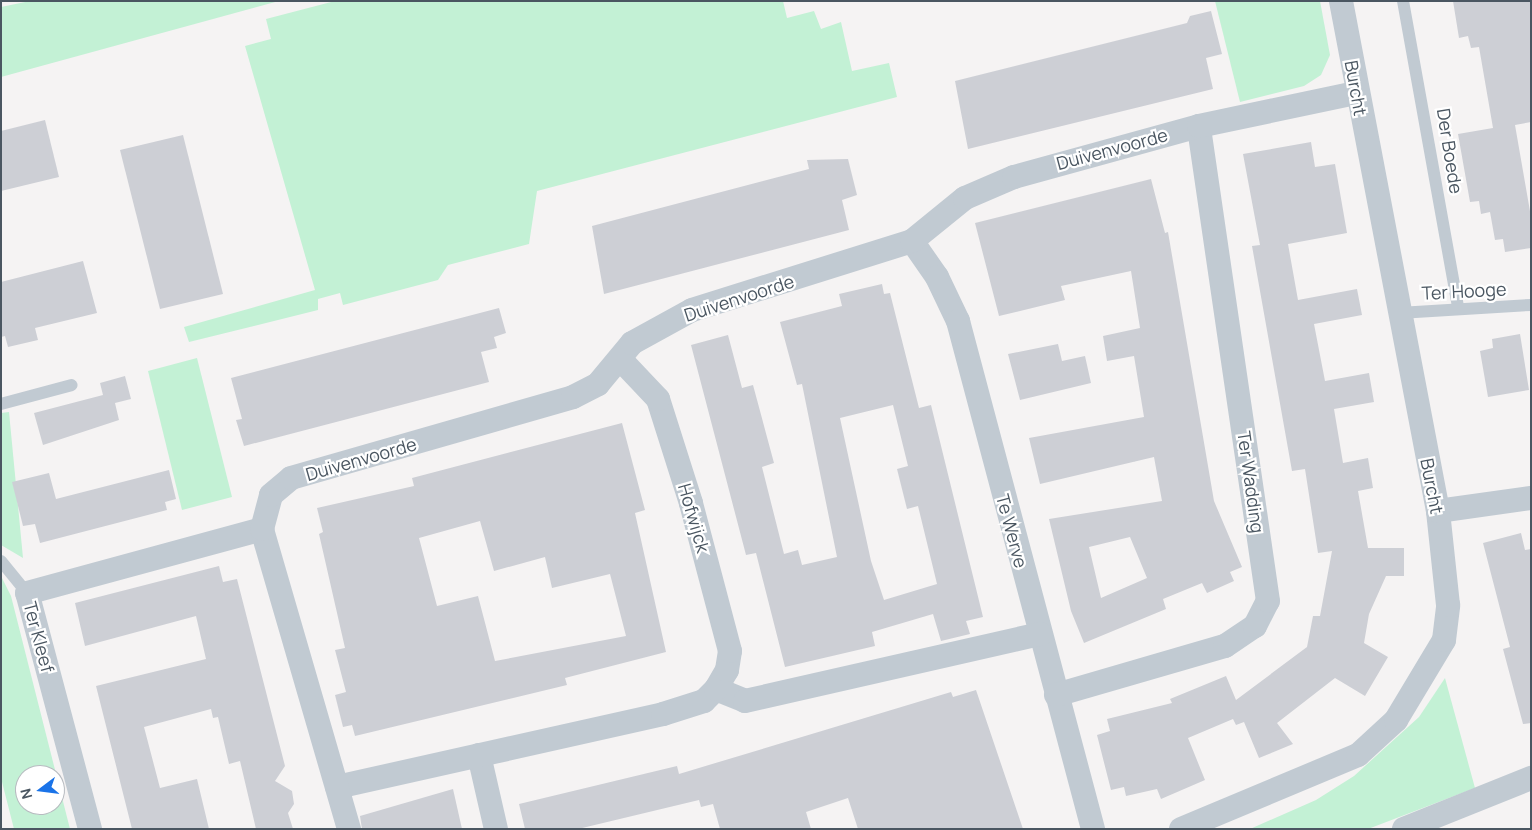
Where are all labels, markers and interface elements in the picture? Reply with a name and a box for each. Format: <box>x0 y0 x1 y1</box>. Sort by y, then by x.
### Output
street label: Burcht <box>1341 59 1371 117</box>
street label: Der Boede <box>1433 107 1467 195</box>
street label: Duivenvoorde <box>1054 124 1170 174</box>
street label: Duivenvoorde <box>681 270 797 326</box>
street label: Ter Hooge <box>1421 278 1507 304</box>
street label: Ter Wadding <box>1233 430 1269 534</box>
street label: Duivenvoorde <box>303 433 419 485</box>
street label: Burcht <box>1416 457 1448 515</box>
street label: Hofwijck <box>674 481 714 555</box>
street label: Te Werve <box>992 492 1032 570</box>
street label: Ter Kleef <box>19 599 59 675</box>
north arrow <box>15 765 65 815</box>
text: N <box>16 786 36 801</box>

